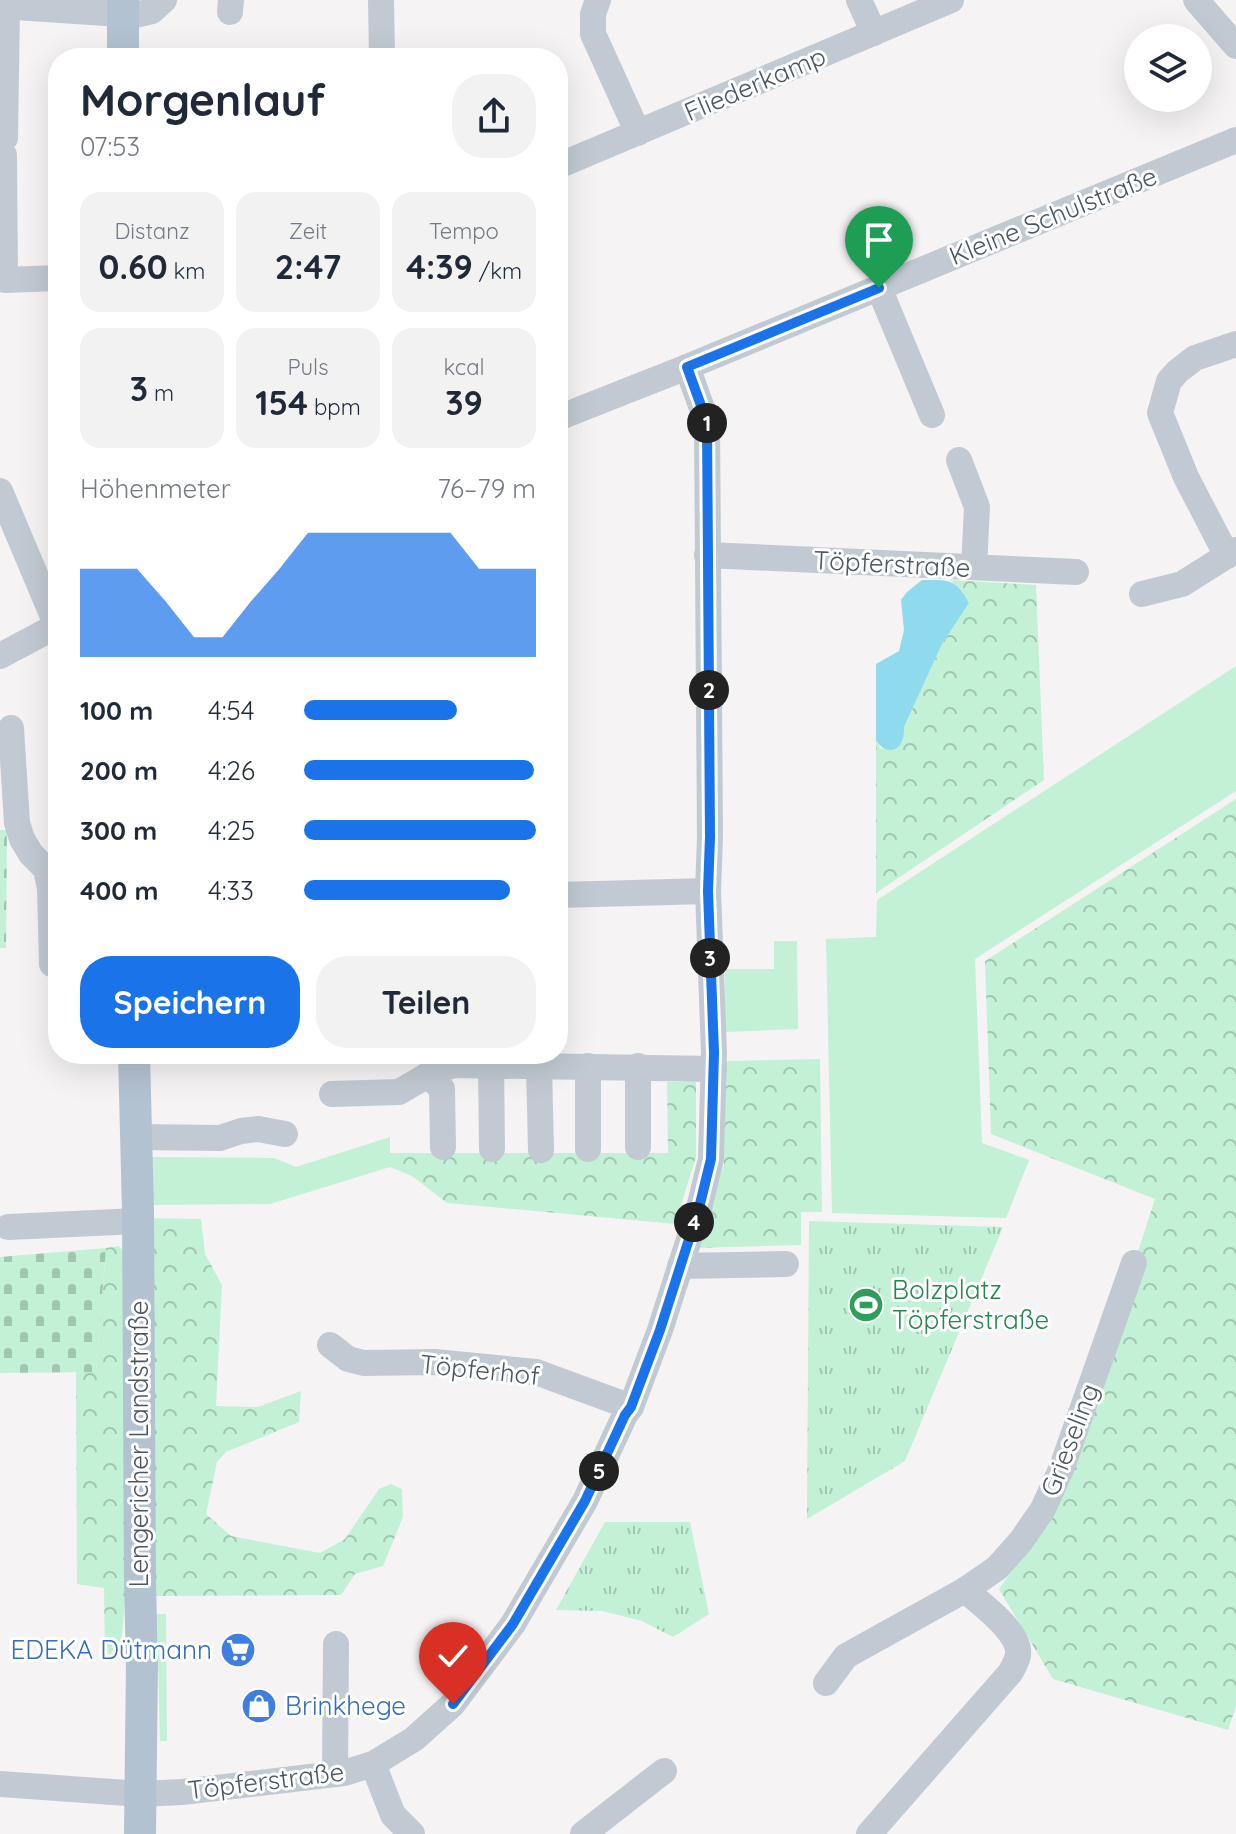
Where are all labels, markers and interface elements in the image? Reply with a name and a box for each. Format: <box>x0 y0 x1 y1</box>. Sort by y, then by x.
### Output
map controls <box>1124 24 1212 112</box>
button: layers <box>1124 24 1212 112</box>
street label: Fliederkamp <box>679 39 830 128</box>
text: Morgenlauf <box>80 72 325 127</box>
button: share <box>452 74 536 158</box>
text: 07:53 <box>80 130 140 163</box>
street label: Kleine Schulstraße <box>944 159 1161 272</box>
pin <box>845 206 913 288</box>
text: Distanz <box>115 217 189 245</box>
text: Zeit <box>289 217 327 245</box>
text: Tempo <box>429 217 499 245</box>
icon: arrive <box>857 218 901 262</box>
text: 0.60 <box>99 245 168 288</box>
text: 2:47 <box>275 245 341 288</box>
text: 4:39 <box>406 245 473 288</box>
text: km <box>168 257 205 285</box>
text: /km <box>473 257 522 285</box>
text: Puls <box>288 353 328 381</box>
text: kcal <box>443 353 485 381</box>
text: 3 <box>130 367 148 410</box>
text: m <box>148 379 174 407</box>
text: 154 <box>255 381 308 424</box>
text: 39 <box>445 381 483 424</box>
text: bpm <box>308 393 361 421</box>
pin: 1 <box>687 403 727 443</box>
text: 1 <box>703 409 711 437</box>
text: Höhenmeter <box>80 472 231 505</box>
text: 76–79 m <box>438 472 536 505</box>
street label: Töpferstraße <box>813 543 971 584</box>
pin: 2 <box>689 670 729 710</box>
text: 2 <box>703 676 715 704</box>
text: 100 m <box>80 694 153 727</box>
text: 4:54 <box>208 694 254 727</box>
text: 200 m <box>80 754 158 787</box>
text: 4:26 <box>208 754 255 787</box>
text: 300 m <box>80 814 157 847</box>
text: 4:25 <box>208 814 255 847</box>
text: 400 m <box>80 874 158 907</box>
text: 4:33 <box>208 874 254 907</box>
pin: 3 <box>690 938 730 978</box>
text: 3 <box>704 944 716 972</box>
button: Speichern <box>80 956 300 1048</box>
button: Teilen <box>316 956 536 1048</box>
pin: 4 <box>674 1202 714 1242</box>
text: 4 <box>688 1208 700 1236</box>
place label: Bolzplatz Töpferstraße <box>892 1273 1049 1336</box>
sports icon: Bolzplatz Töpferstraße <box>847 1286 885 1324</box>
street label: Lengericher Landstraße <box>122 1301 155 1587</box>
street label: Töpferhof <box>419 1347 541 1392</box>
street label: Grieseling <box>1033 1379 1106 1501</box>
pin: 5 <box>579 1451 619 1491</box>
text: 5 <box>593 1457 605 1485</box>
pin <box>419 1622 487 1704</box>
supermarket icon: EDEKA Dütmann <box>219 1631 257 1669</box>
place label: EDEKA Dütmann <box>10 1633 212 1666</box>
icon: check <box>431 1634 475 1678</box>
shop icon: Brinkhege <box>240 1687 278 1725</box>
place label: Brinkhege <box>285 1689 406 1722</box>
street label: Töpferstraße <box>186 1755 346 1806</box>

